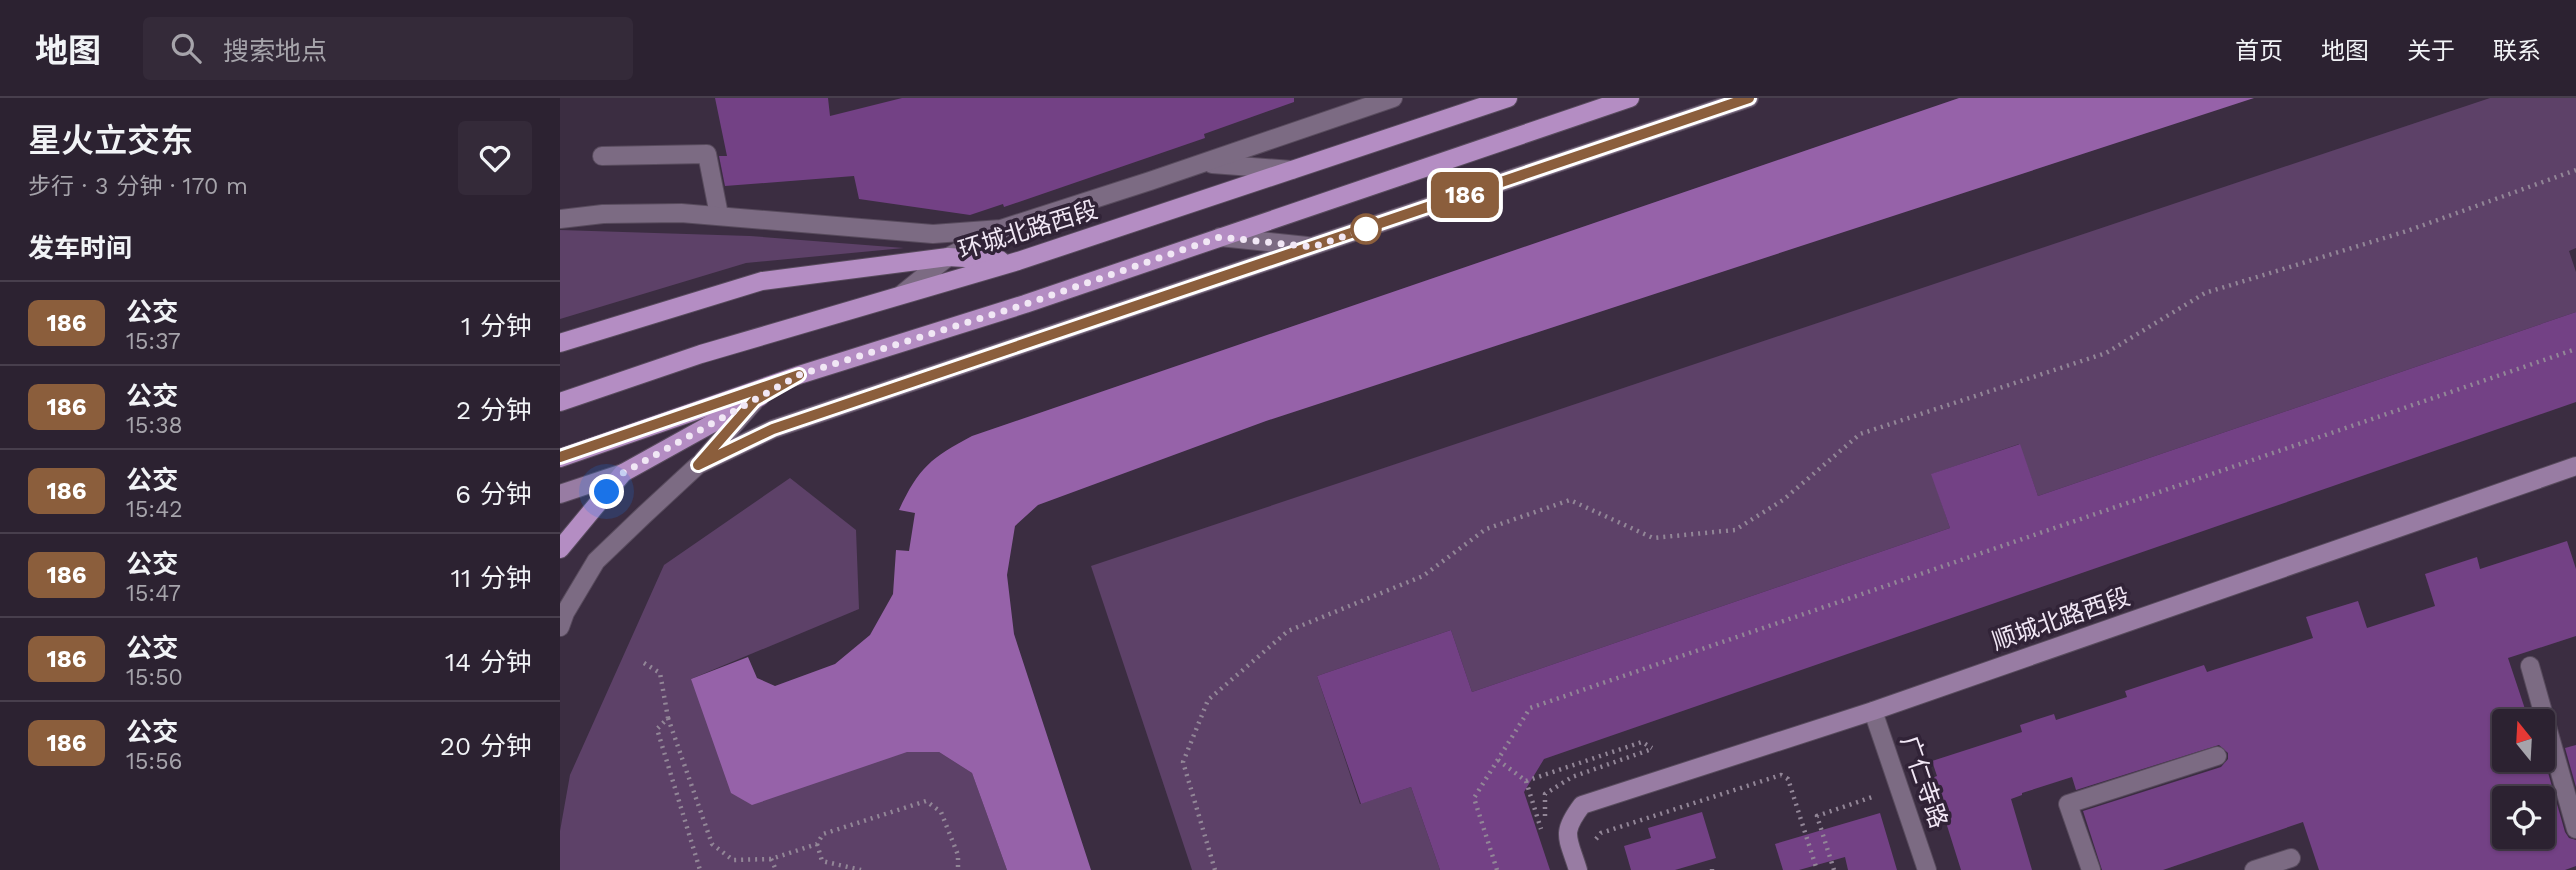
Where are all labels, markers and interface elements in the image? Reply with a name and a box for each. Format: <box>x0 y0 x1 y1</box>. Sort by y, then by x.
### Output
search box <box>143 17 633 80</box>
icon: search <box>167 29 205 67</box>
text: 地图 <box>35 31 101 70</box>
text: 搜索地点 <box>223 36 327 66</box>
text: 首页 <box>2235 37 2283 65</box>
text: 地图 <box>2321 37 2369 65</box>
text: 关于 <box>2407 37 2455 65</box>
text: 联系 <box>2493 37 2541 65</box>
text: 星火立交东 <box>28 121 193 160</box>
button: heart <box>458 121 532 195</box>
line badge: 186 <box>1425 172 1505 218</box>
text: 步行 · 3 分钟 · 170 m <box>28 173 248 200</box>
text: 186 <box>1445 181 1485 209</box>
street label: 环城北路西段 <box>955 196 1101 264</box>
unlabelled marker <box>1351 214 1381 244</box>
text: 发车时间 <box>28 233 132 263</box>
text: 公交 <box>126 297 178 327</box>
text: 186 <box>46 309 87 337</box>
text: 1 分钟 <box>461 311 532 341</box>
text: 15:37 <box>126 328 181 355</box>
text: 公交 <box>126 381 178 411</box>
text: 186 <box>46 393 87 421</box>
text: 2 分钟 <box>456 395 532 425</box>
text: 15:38 <box>126 412 183 439</box>
text: 公交 <box>126 465 178 495</box>
your location <box>589 474 624 509</box>
text: 186 <box>46 477 87 505</box>
text: 6 分钟 <box>455 479 532 509</box>
text: 15:42 <box>126 496 183 523</box>
text: 公交 <box>126 549 178 579</box>
text: 186 <box>46 561 87 589</box>
text: 11 分钟 <box>451 563 532 593</box>
text: 15:47 <box>126 580 181 607</box>
street label: 顺城北路西段 <box>1988 582 2134 656</box>
text: 公交 <box>126 633 178 663</box>
text: 186 <box>46 645 87 673</box>
text: 14 分钟 <box>445 647 532 677</box>
text: 15:50 <box>126 664 183 691</box>
north arrow <box>2492 709 2555 772</box>
map controls <box>2492 709 2555 849</box>
text: 公交 <box>126 717 178 747</box>
text: 186 <box>46 729 87 757</box>
text: 20 分钟 <box>440 731 532 761</box>
street label: 广仁寺路 <box>1895 732 1953 832</box>
text: 15:56 <box>126 748 183 775</box>
button: locate <box>2492 786 2555 849</box>

